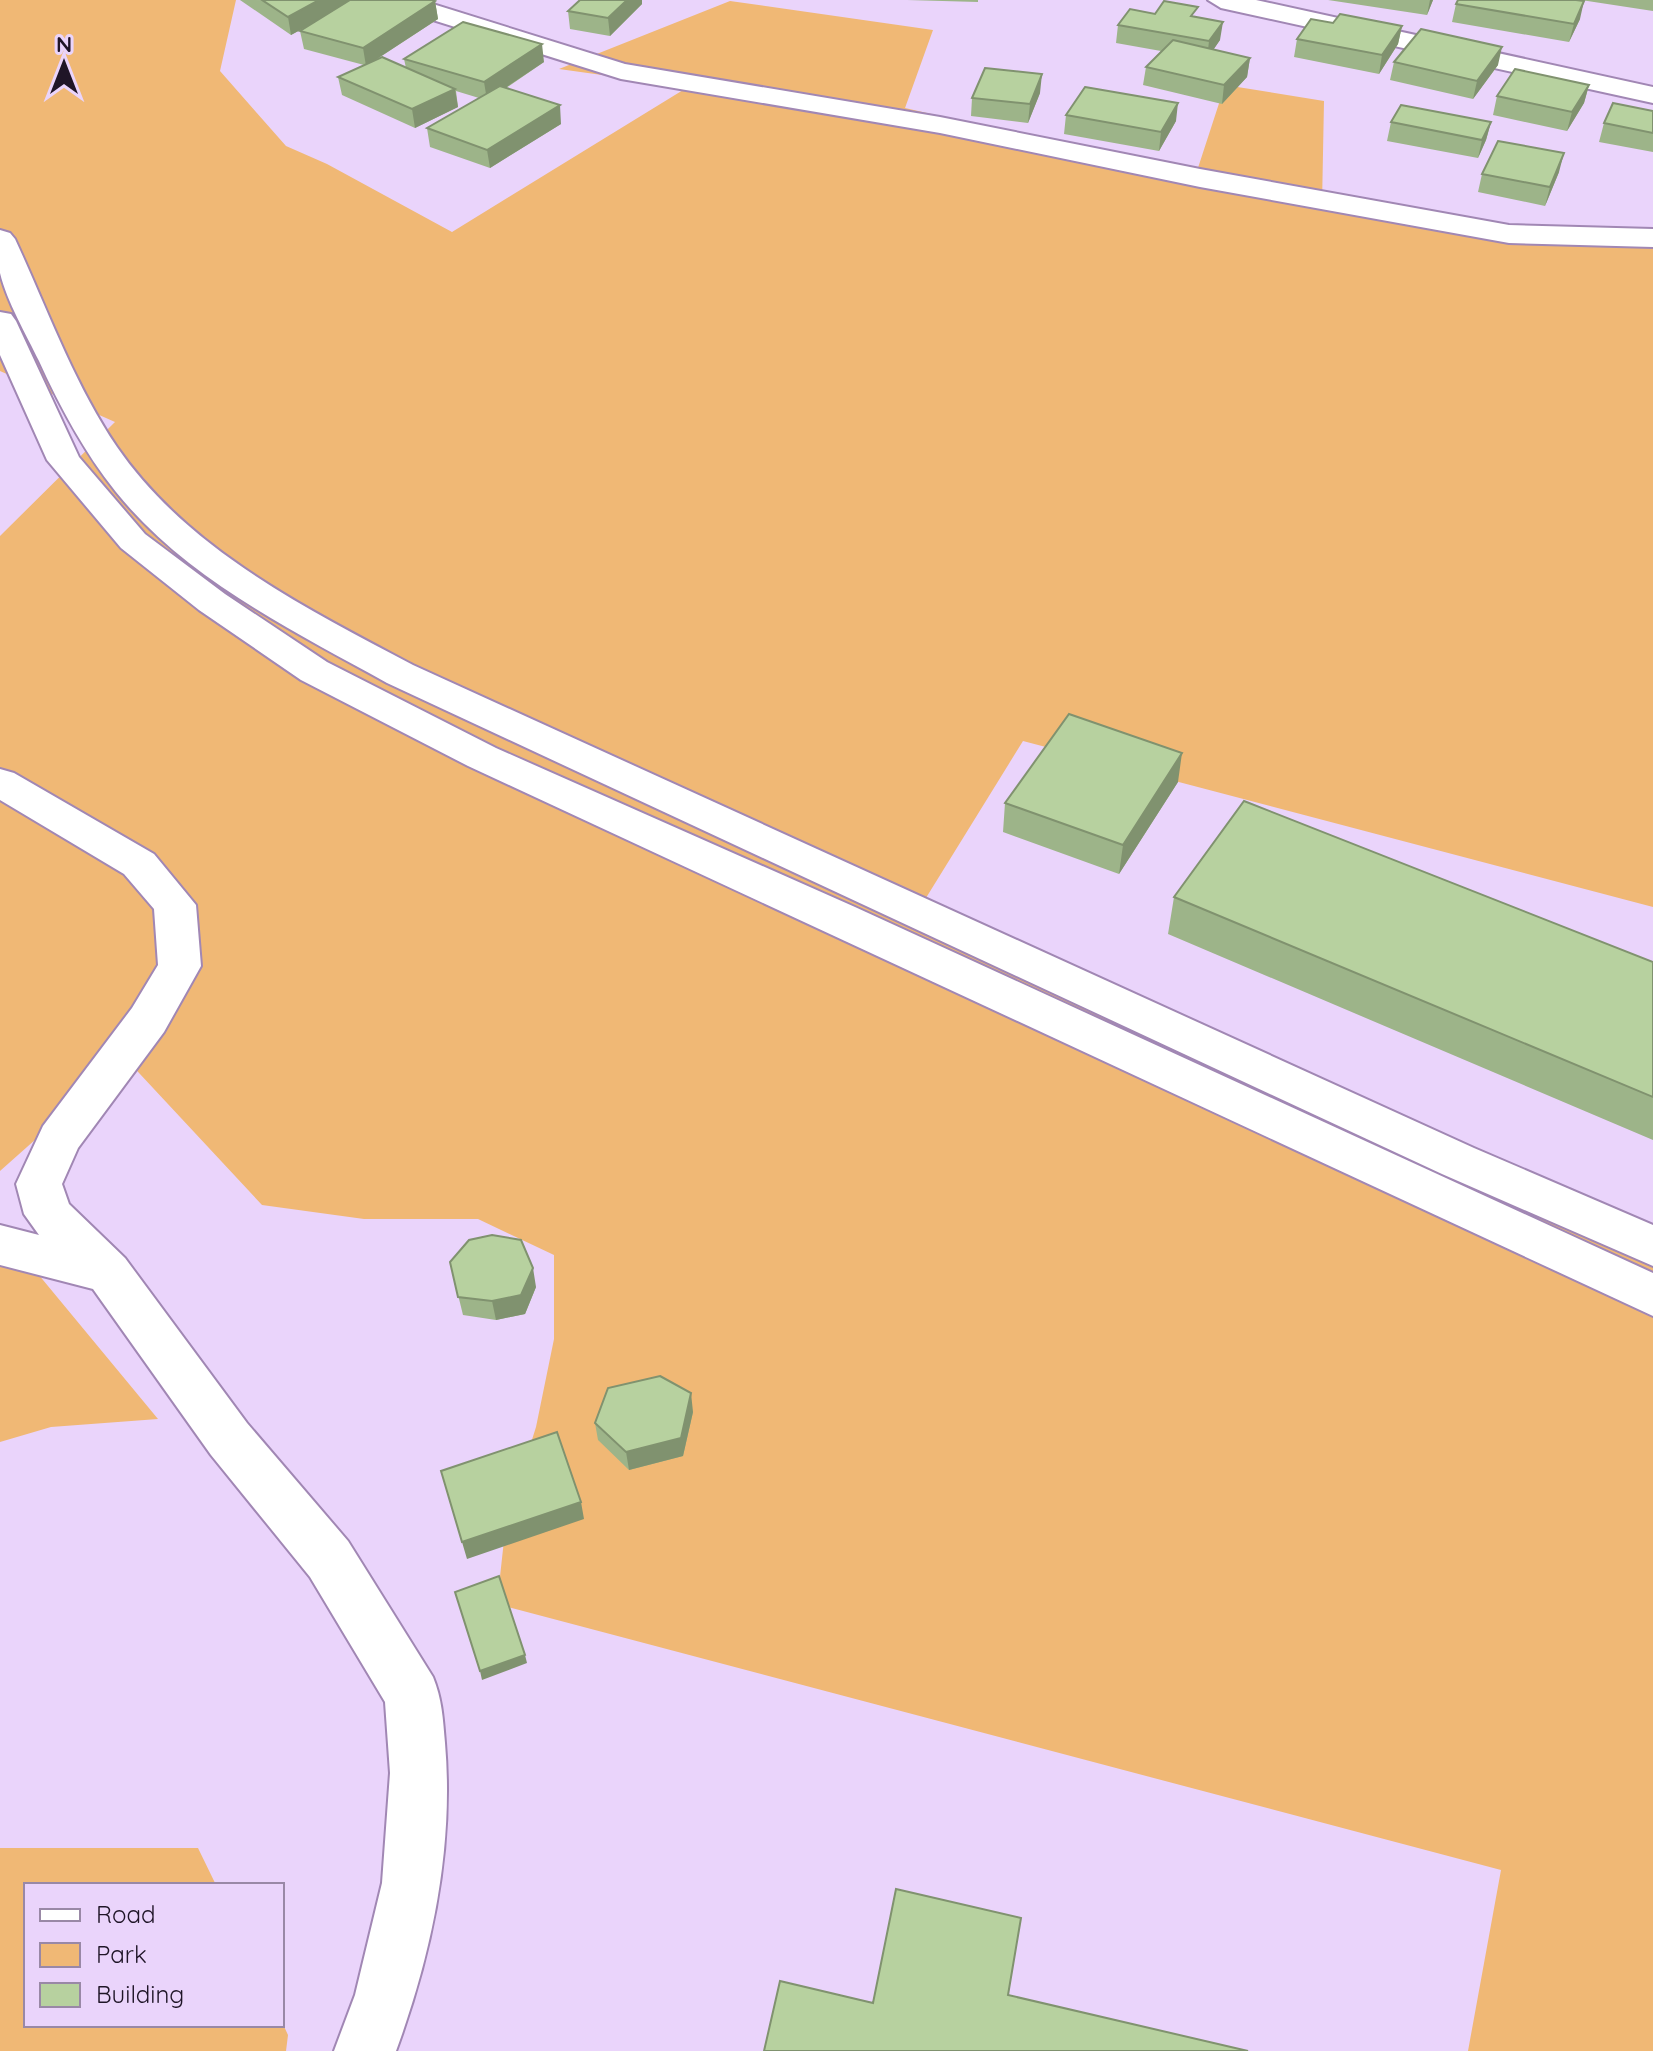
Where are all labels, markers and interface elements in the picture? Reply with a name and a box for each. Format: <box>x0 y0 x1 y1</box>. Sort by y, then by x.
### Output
north arrow <box>24 24 104 104</box>
text: N <box>56 30 72 58</box>
legend <box>24 1883 284 2027</box>
text: Road <box>96 1899 156 1929</box>
text: Park <box>96 1939 147 1969</box>
text: Building <box>96 1979 184 2009</box>

